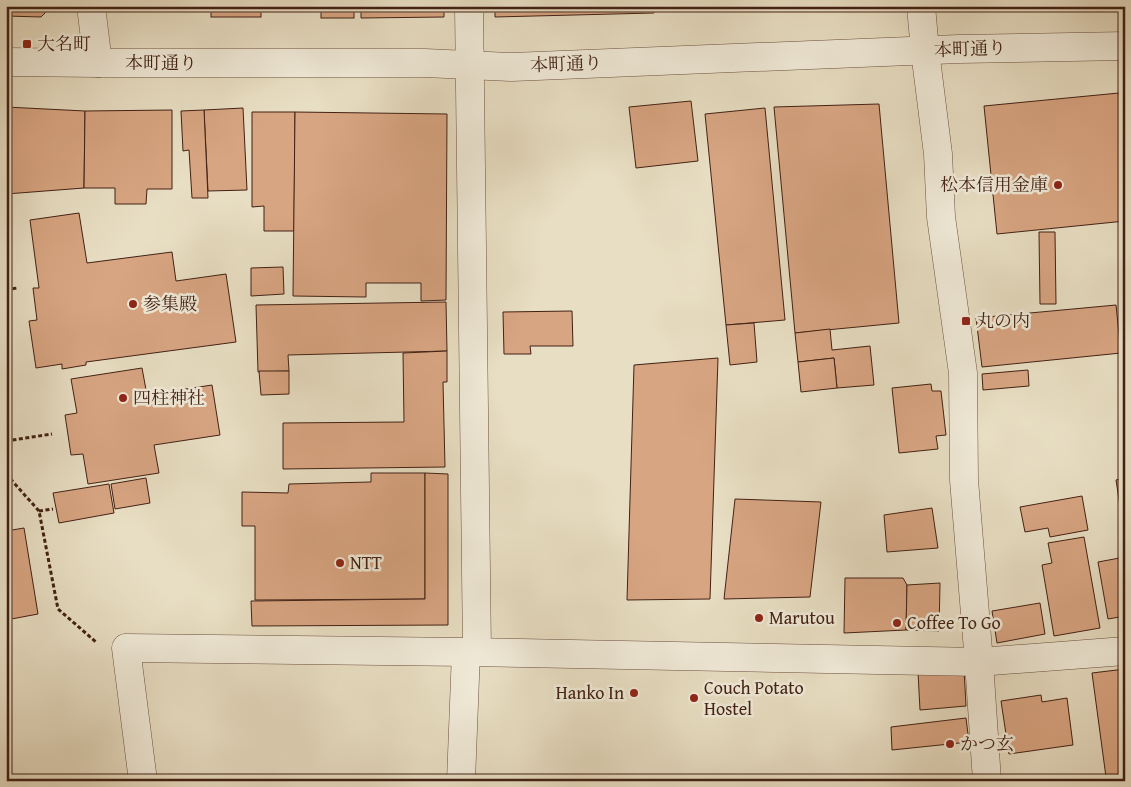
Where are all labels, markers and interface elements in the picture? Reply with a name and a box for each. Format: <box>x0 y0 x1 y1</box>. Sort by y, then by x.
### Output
place label: 大名町 <box>37 30 91 57</box>
street label: 本町通り <box>934 34 1006 63</box>
marker: 大名町 <box>21 38 33 50</box>
street label: 本町通り <box>125 49 197 76</box>
street label: 本町通り <box>530 49 602 78</box>
place label: 松本信用金庫 <box>940 171 1048 198</box>
marker: 松本信用金庫 <box>1052 179 1064 191</box>
place label: 参集殿 <box>143 290 197 317</box>
marker: 参集殿 <box>127 298 139 310</box>
place label: 丸の内 <box>976 307 1030 334</box>
marker: 丸の内 <box>960 315 972 327</box>
place label: 四柱神社 <box>133 384 205 411</box>
marker: 四柱神社 <box>117 392 129 404</box>
place label: NTT <box>350 549 382 576</box>
marker: NTT <box>334 557 346 569</box>
place label: Marutou <box>769 604 835 631</box>
place label: Coffee To Go <box>907 609 1001 636</box>
marker: Marutou <box>753 612 765 624</box>
marker: Coffee To Go <box>891 617 903 629</box>
place label: Couch Potato Hostel <box>704 674 804 722</box>
place label: Hanko In <box>556 679 624 706</box>
marker: Hanko In <box>628 687 640 699</box>
marker: Couch Potato Hostel <box>688 692 700 704</box>
place label: かつ玄 <box>960 730 1014 757</box>
marker: かつ玄 <box>944 738 956 750</box>

